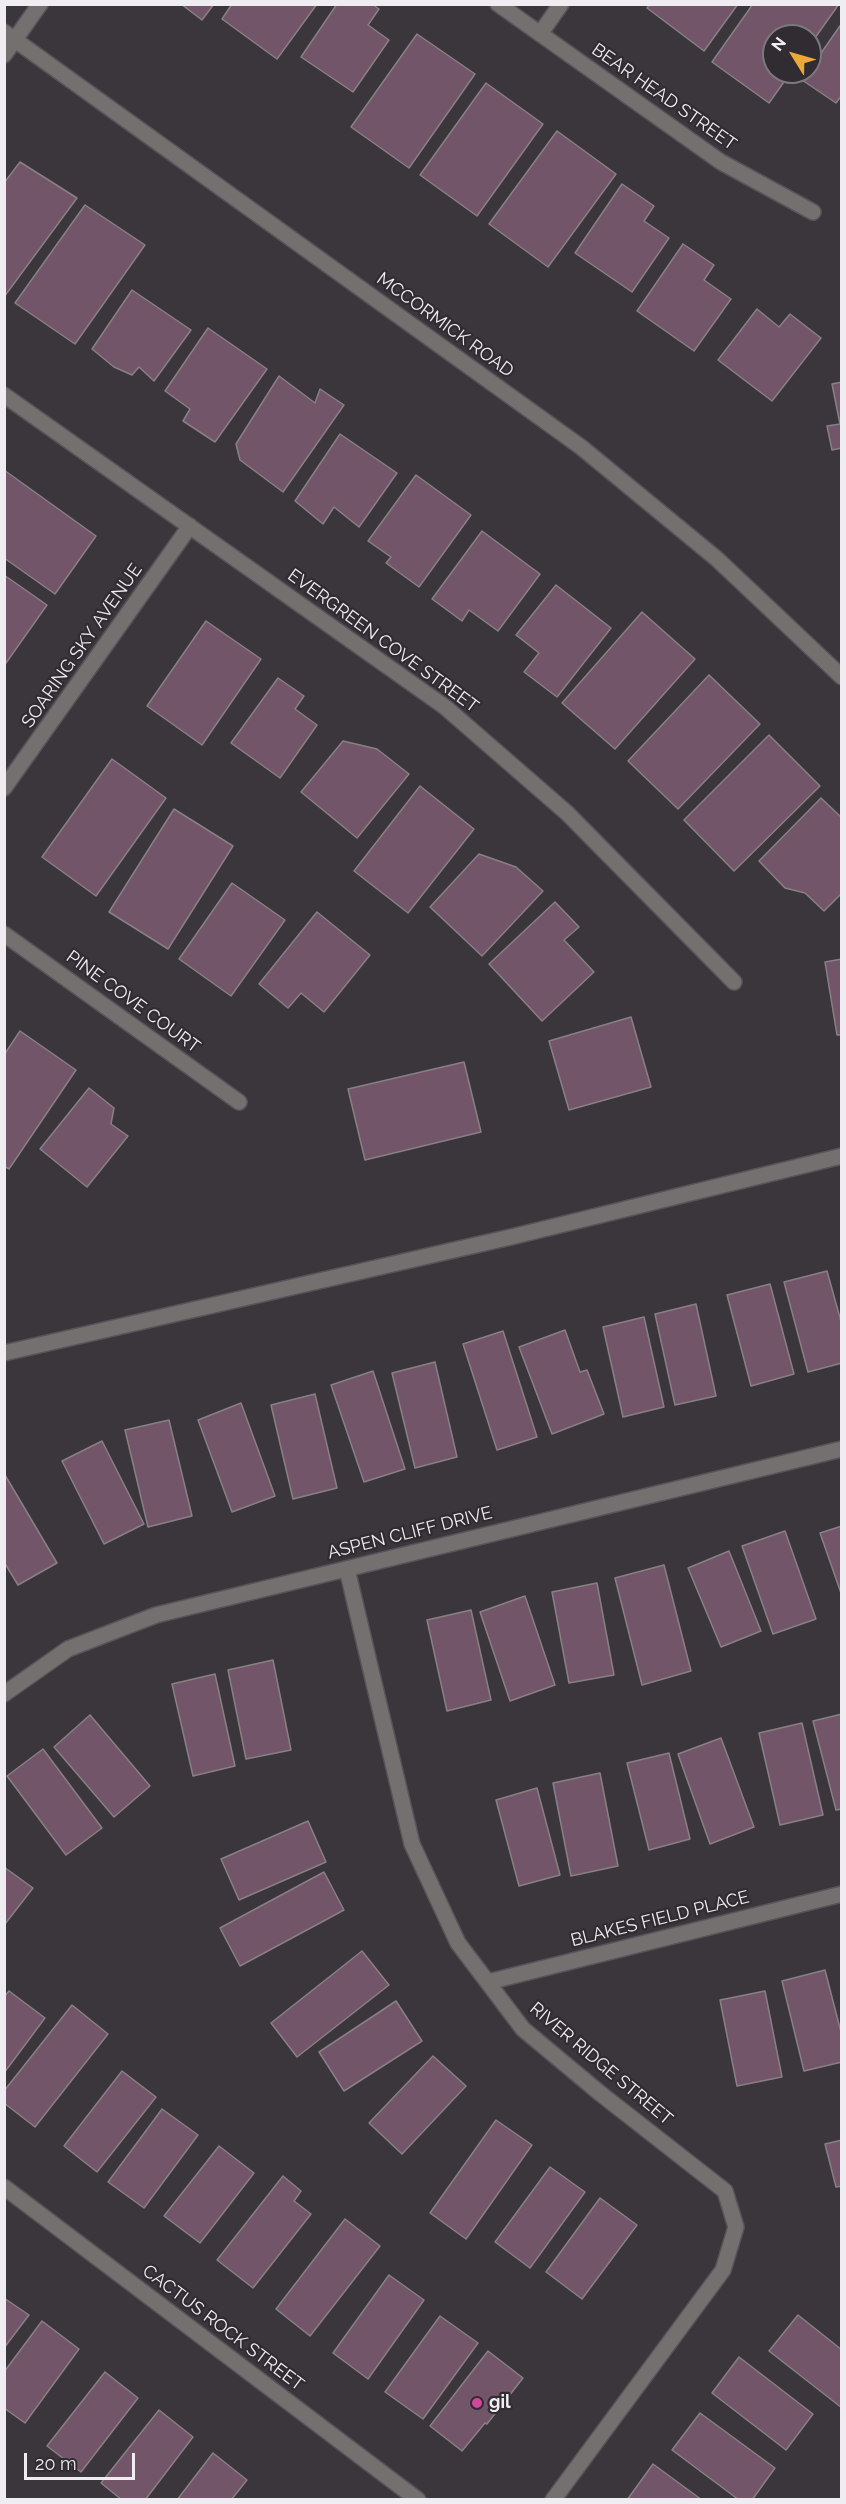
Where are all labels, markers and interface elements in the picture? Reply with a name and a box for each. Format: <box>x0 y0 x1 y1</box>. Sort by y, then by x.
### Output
north arrow <box>762 24 822 84</box>
text: N <box>768 33 790 55</box>
street label: BEAR HEAD STREET <box>587 39 741 155</box>
street label: MCCORMICK ROAD <box>372 268 518 382</box>
street label: SOARING SKY AVENUE <box>17 560 147 732</box>
street label: EVERGREEN COVE STREET <box>283 565 483 717</box>
street label: PINE COVE COURT <box>62 946 204 1058</box>
street label: ASPEN CLIFF DRIVE <box>325 1502 495 1564</box>
street label: BLAKES FIELD PLACE <box>568 1886 752 1952</box>
street label: RIVER RIDGE STREET <box>525 1998 677 2130</box>
street label: CACTUS ROCK STREET <box>138 2260 308 2396</box>
place label: gil <box>489 2392 511 2414</box>
marker: gil <box>470 2396 484 2410</box>
scale bar <box>27 2441 138 2479</box>
text: 20 m <box>35 2453 77 2474</box>

